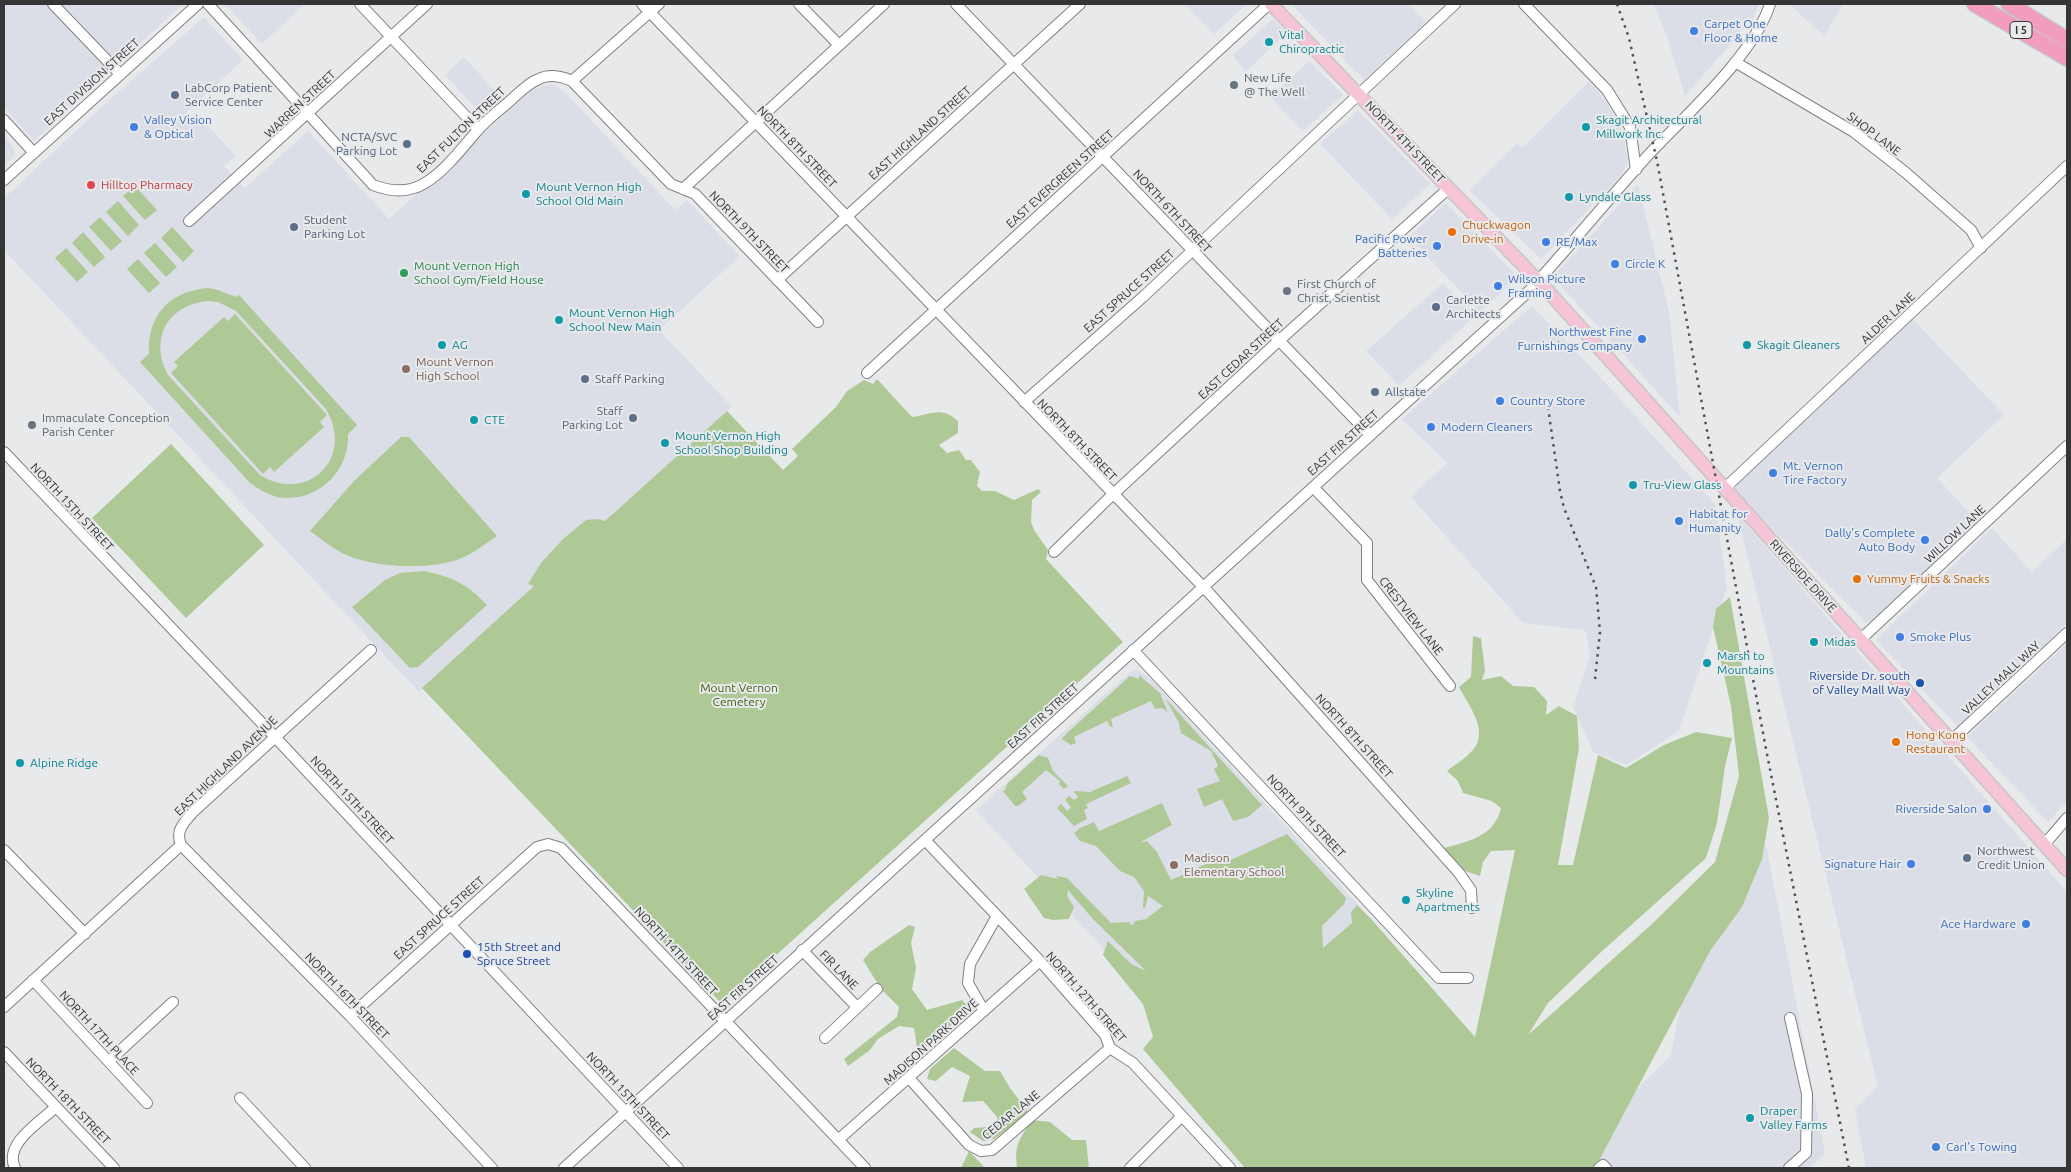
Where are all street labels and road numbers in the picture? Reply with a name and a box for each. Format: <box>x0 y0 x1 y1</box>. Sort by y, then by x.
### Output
road number: I 5 <box>2010 22 2032 38</box>
street label: EAST DIVISION STREET <box>41 35 143 129</box>
street label: WARREN STREET <box>261 67 339 141</box>
street label: EAST HIGHLAND STREET <box>866 83 974 183</box>
street label: EAST FULTON STREET <box>414 84 508 176</box>
street label: NORTH 4TH STREET <box>1362 98 1448 186</box>
street label: NORTH 8TH STREET <box>754 103 840 191</box>
street label: SHOP LANE <box>1844 109 1904 159</box>
street label: EAST EVERGREEN STREET <box>1003 127 1117 231</box>
street label: NORTH 6TH STREET <box>1130 167 1214 255</box>
street label: NORTH 9TH STREET <box>706 188 792 276</box>
street label: EAST SPRUCE STREET <box>1081 246 1177 336</box>
street label: ALDER LANE <box>1858 289 1918 347</box>
street label: EAST CEDAR STREET <box>1195 316 1287 402</box>
street label: NORTH 8TH STREET <box>1034 396 1120 484</box>
street label: EAST FIR STREET <box>1304 407 1382 479</box>
street label: NORTH 15TH STREET <box>28 460 116 554</box>
street label: WILLOW LANE <box>1921 502 1989 566</box>
street label: RIVERSIDE DRIVE <box>1767 537 1839 615</box>
street label: CRESTVIEW LANE <box>1376 574 1446 658</box>
street label: VALLEY MALL WAY <box>1959 638 2043 718</box>
street label: EAST FIR STREET <box>1004 680 1082 752</box>
street label: NORTH 8TH STREET <box>1312 691 1396 781</box>
street label: EAST HIGHLAND AVENUE <box>172 713 280 819</box>
street label: NORTH 15TH STREET <box>308 753 396 847</box>
street label: NORTH 9TH STREET <box>1264 772 1348 860</box>
street label: EAST SPRUCE STREET <box>391 873 487 963</box>
street label: NORTH 14TH STREET <box>632 904 720 998</box>
street label: FIR LANE <box>817 947 861 993</box>
street label: NORTH 12TH STREET <box>1043 949 1129 1045</box>
street label: NORTH 16TH STREET <box>302 950 392 1042</box>
street label: EAST FIR STREET <box>704 952 782 1024</box>
street label: NORTH 17TH PLACE <box>56 988 142 1078</box>
street label: MADISON PARK DRIVE <box>881 996 981 1088</box>
street label: NORTH 15TH STREET <box>584 1049 672 1143</box>
street label: NORTH 18TH STREET <box>23 1055 113 1147</box>
street label: CEDAR LANE <box>979 1087 1043 1143</box>

